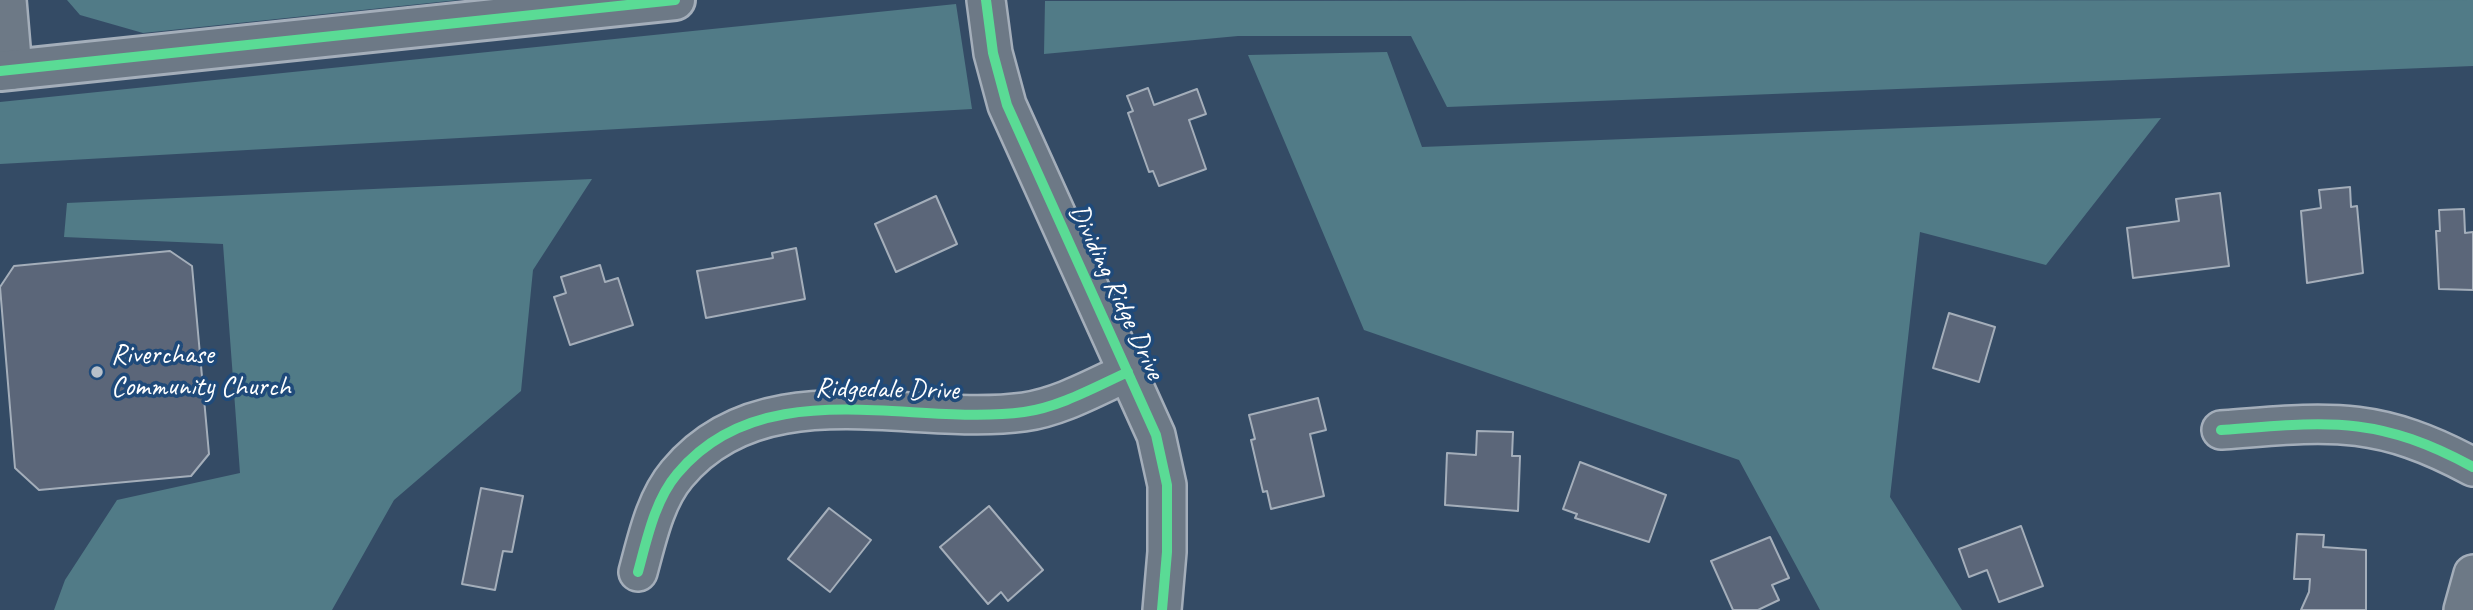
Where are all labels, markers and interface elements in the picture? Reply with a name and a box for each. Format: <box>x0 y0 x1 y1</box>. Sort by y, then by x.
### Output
street label: Dividing Ridge Drive <box>1061 199 1171 385</box>
place label: Riverchase Community Church <box>111 339 291 405</box>
marker: Riverchase Community Church <box>89 364 105 380</box>
street label: Ridgedale Drive <box>815 372 959 408</box>

